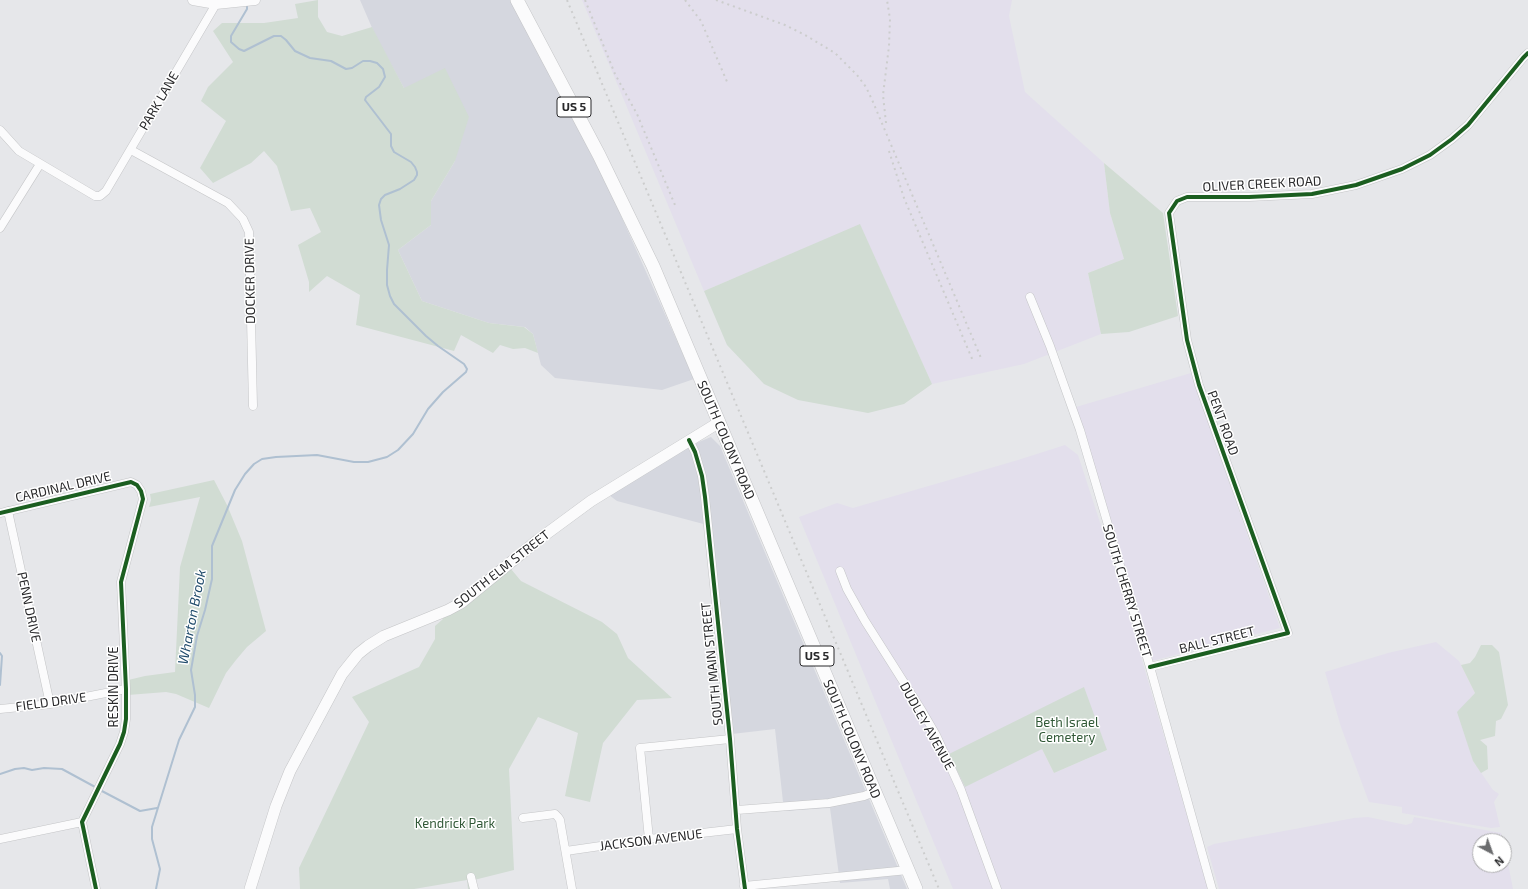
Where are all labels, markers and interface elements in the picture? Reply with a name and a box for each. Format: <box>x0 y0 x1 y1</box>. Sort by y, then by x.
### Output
street label: PARK LANE <box>136 69 182 133</box>
road number: US 5 <box>557 97 591 117</box>
street label: OLIVER CREEK ROAD <box>1202 173 1322 195</box>
street label: DOCKER DRIVE <box>241 238 259 324</box>
street label: SOUTH COLONY ROAD <box>694 378 758 502</box>
street label: PENT ROAD <box>1204 388 1242 458</box>
street label: CARDINAL DRIVE <box>14 468 112 506</box>
street label: SOUTH CHERRY STREET <box>1099 523 1155 659</box>
street label: SOUTH ELM STREET <box>451 527 553 611</box>
water label: Wharton Brook <box>175 568 209 666</box>
street label: PENN DRIVE <box>14 570 44 644</box>
street label: SOUTH MAIN STREET <box>698 602 726 726</box>
street label: BALL STREET <box>1178 623 1256 657</box>
street label: RESKIN DRIVE <box>106 646 122 728</box>
road number: US 5 <box>800 646 834 666</box>
street label: SOUTH COLONY ROAD <box>820 677 884 801</box>
street label: DUDLEY AVENUE <box>896 679 958 773</box>
street label: FIELD DRIVE <box>15 689 87 715</box>
park label: Beth Israel Cemetery <box>1035 715 1099 746</box>
park label: Kendrick Park <box>415 816 495 832</box>
street label: JACKSON AVENUE <box>599 826 703 854</box>
north arrow <box>1472 833 1512 873</box>
text: N <box>1492 854 1507 869</box>

